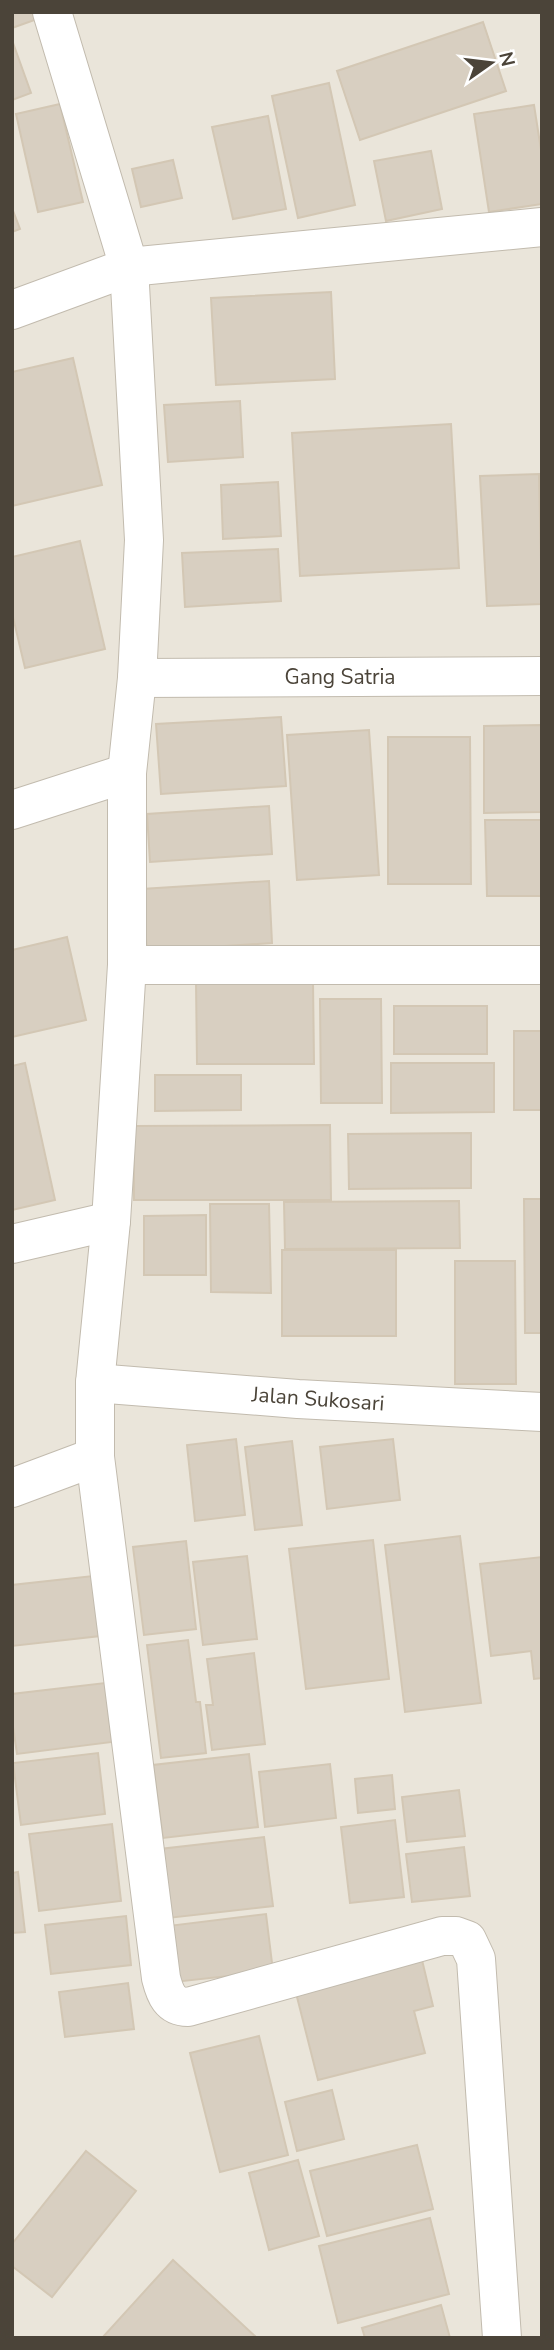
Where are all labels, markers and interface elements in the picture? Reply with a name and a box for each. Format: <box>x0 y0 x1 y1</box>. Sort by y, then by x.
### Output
north arrow <box>456 28 526 98</box>
text: N <box>492 49 521 69</box>
street label: Gang Satria <box>285 663 395 691</box>
street label: Jalan Sukosari <box>250 1380 385 1418</box>

